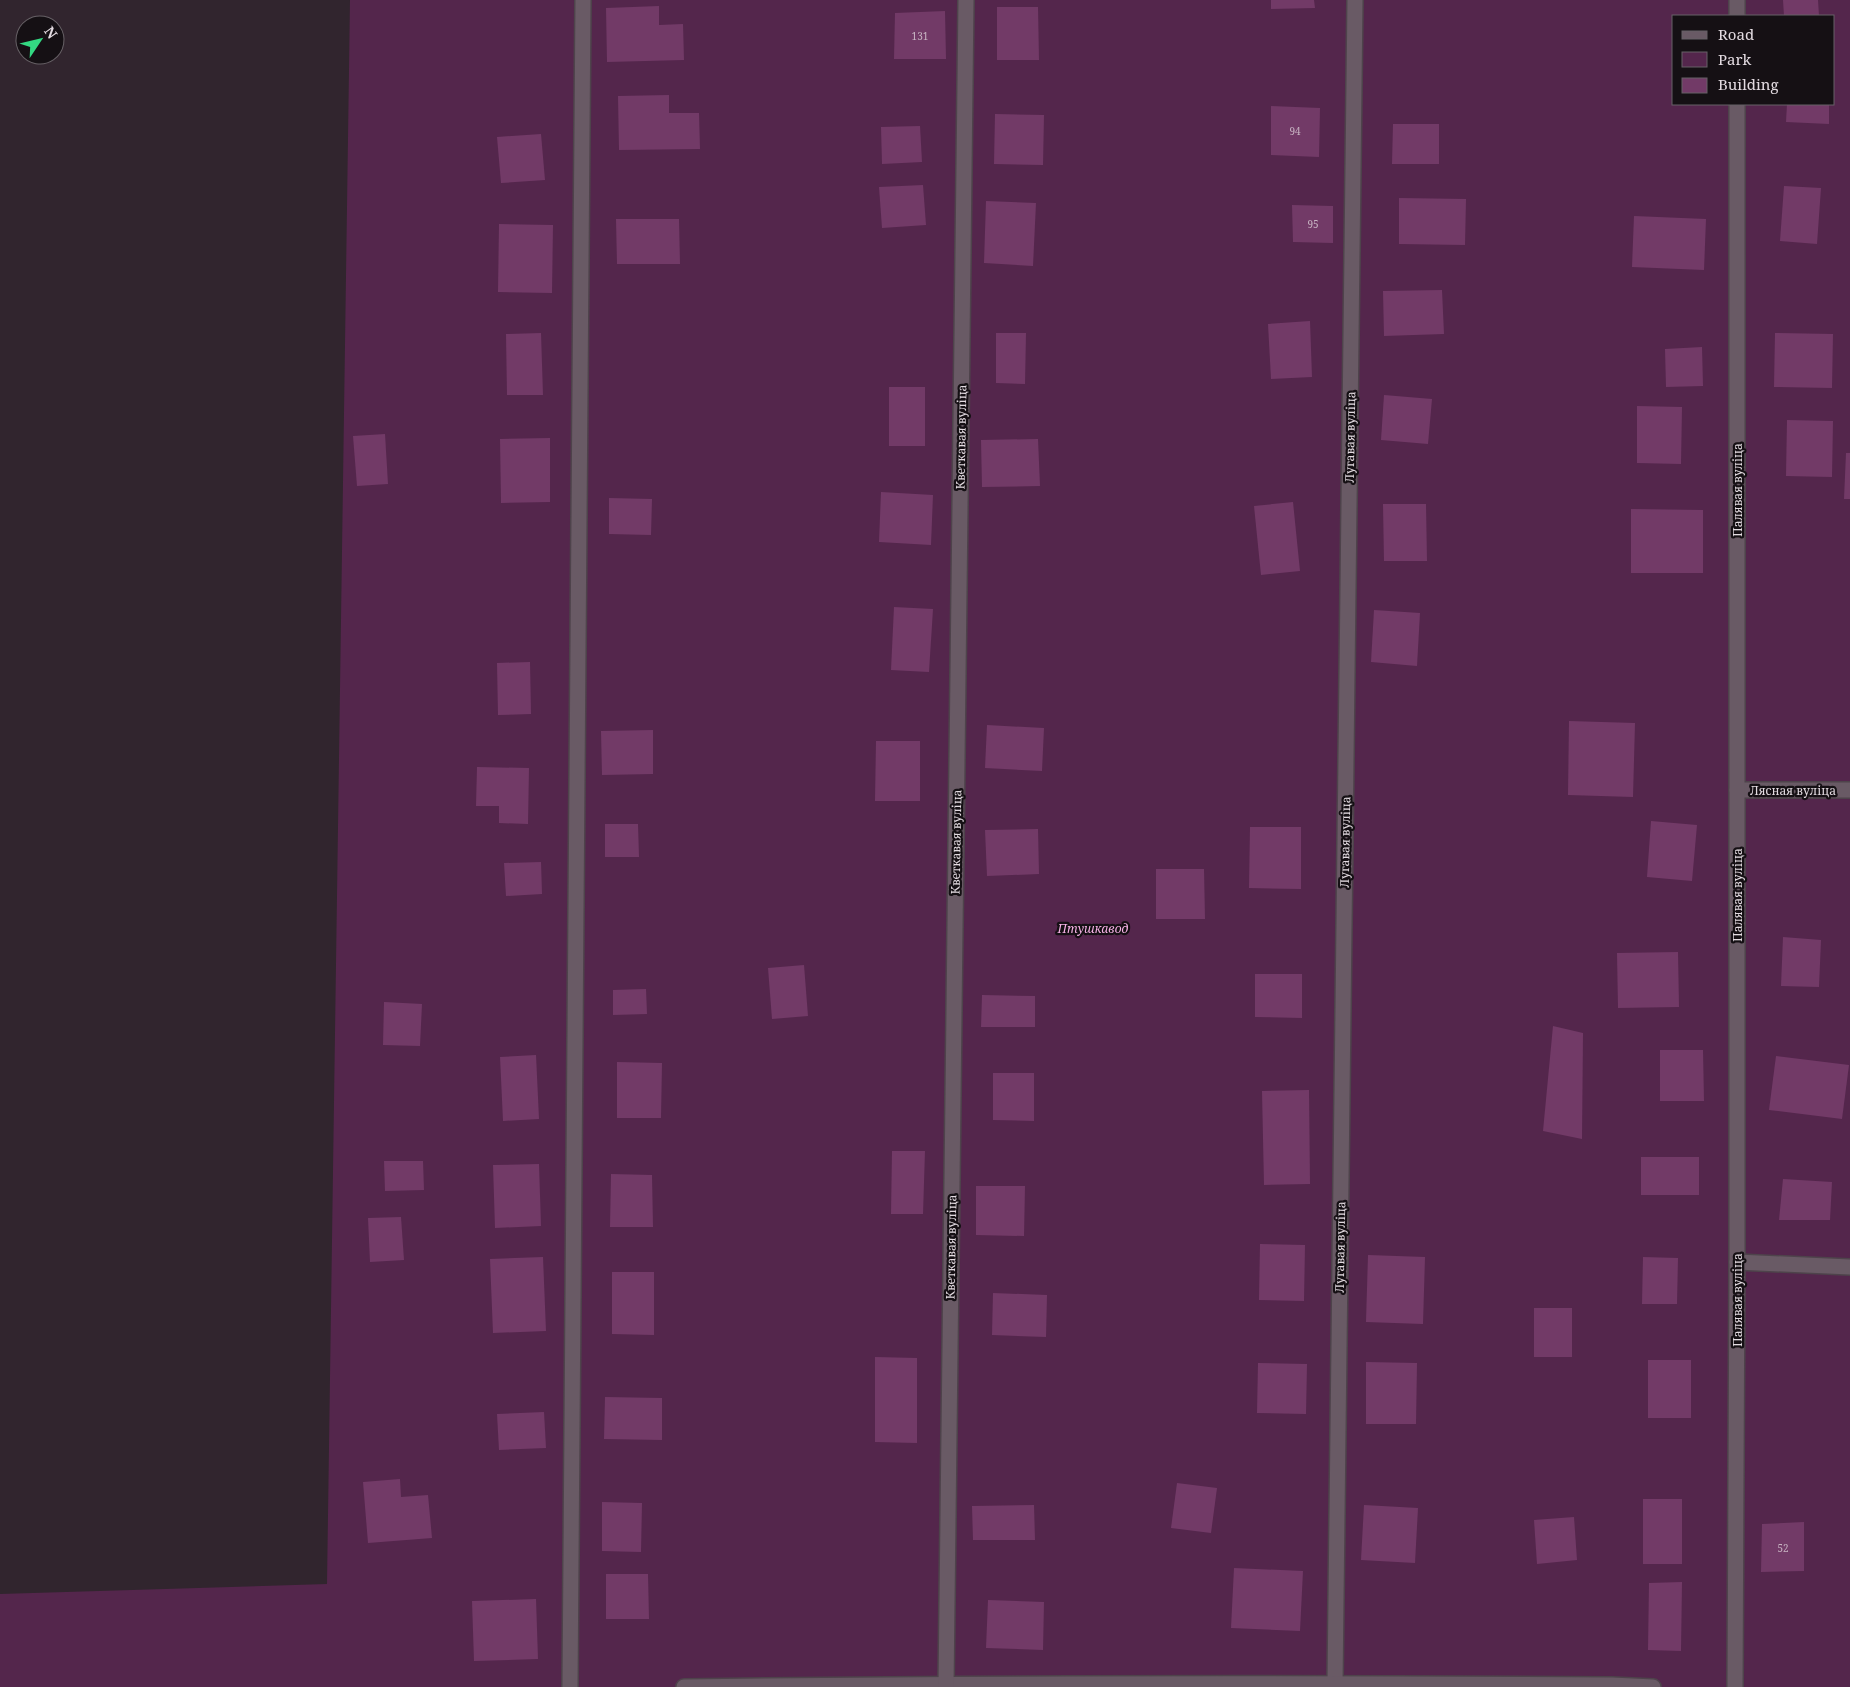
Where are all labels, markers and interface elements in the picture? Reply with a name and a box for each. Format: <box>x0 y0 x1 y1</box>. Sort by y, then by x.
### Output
north arrow <box>15 15 65 65</box>
legend <box>1672 15 1835 105</box>
text: N <box>40 22 62 42</box>
text: Road <box>1718 24 1754 44</box>
house number: 131 <box>912 29 928 43</box>
text: Park <box>1718 49 1752 69</box>
text: Building <box>1718 74 1779 94</box>
house number: 94 <box>1289 124 1301 138</box>
house number: 95 <box>1307 217 1319 231</box>
street label: Кветкавая вуліца <box>952 384 970 490</box>
street label: Лугавая вуліца <box>1341 391 1359 483</box>
street label: Палявая вуліца <box>1729 443 1746 537</box>
street label: Лясная вуліца <box>1750 782 1836 799</box>
street label: Кветкавая вуліца <box>947 789 965 895</box>
street label: Лугавая вуліца <box>1336 796 1354 888</box>
street label: Палявая вуліца <box>1729 848 1746 942</box>
park label: Птушкавод <box>1057 920 1129 937</box>
street label: Кветкавая вуліца <box>942 1194 960 1300</box>
street label: Лугавая вуліца <box>1331 1201 1349 1293</box>
street label: Палявая вуліца <box>1729 1253 1746 1347</box>
house number: 52 <box>1777 1541 1789 1555</box>

